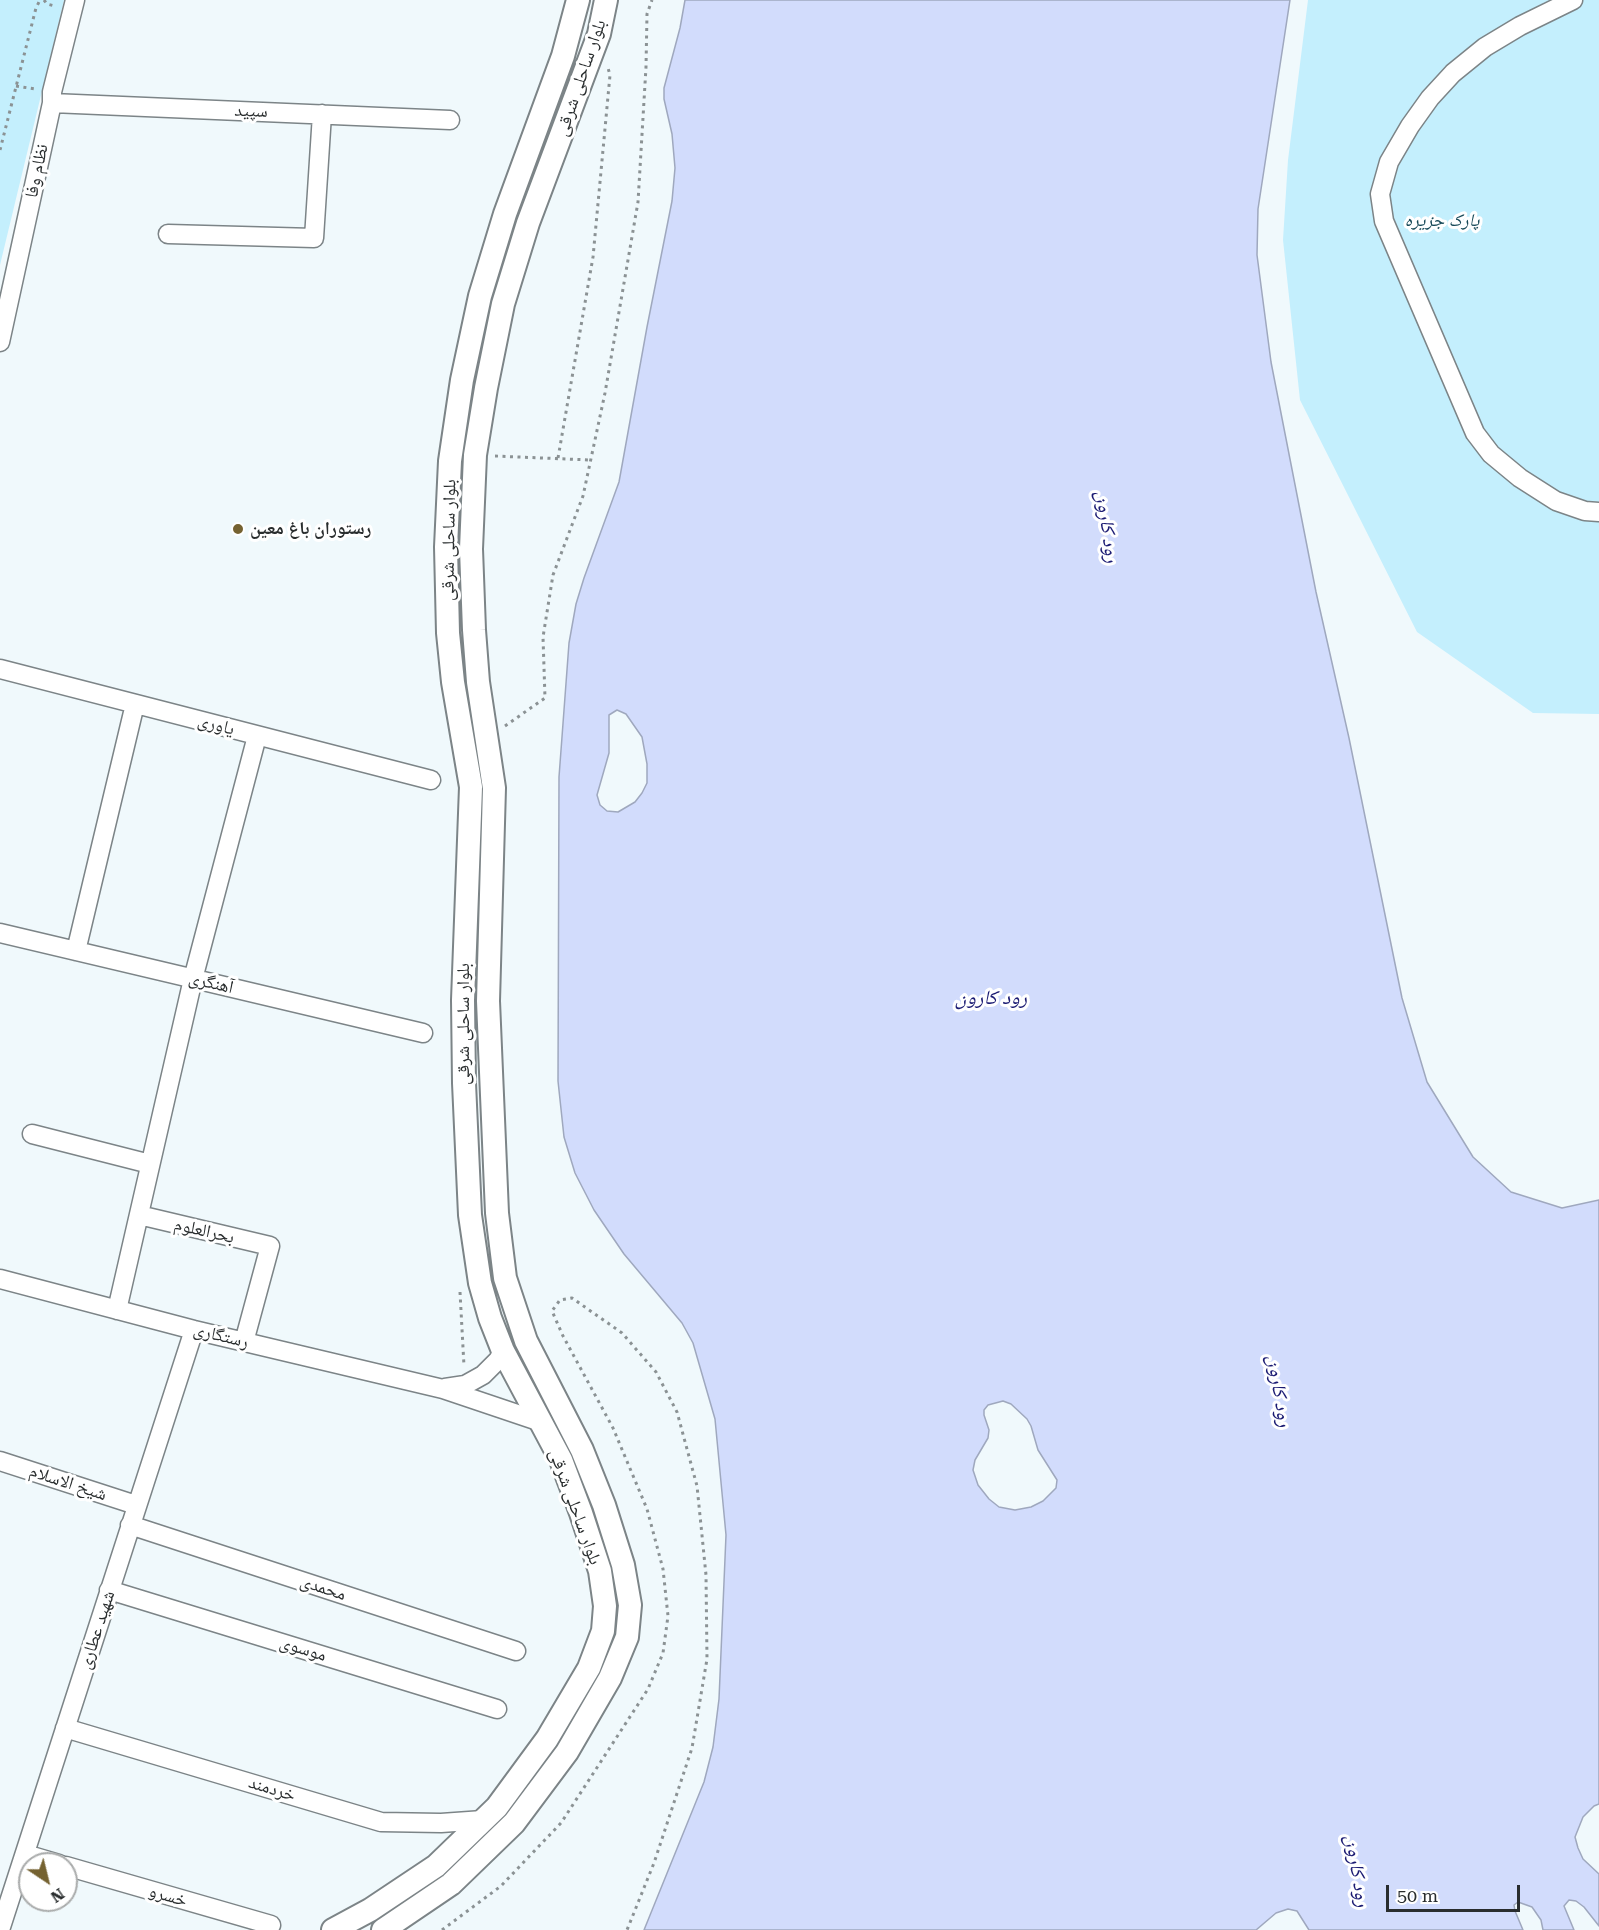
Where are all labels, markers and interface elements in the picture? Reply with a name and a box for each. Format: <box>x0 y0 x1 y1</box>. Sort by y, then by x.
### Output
street label: بلوار ساحلی شرقی <box>551 17 611 139</box>
street label: سپید <box>234 100 268 122</box>
street label: نظام وفا <box>21 142 53 200</box>
park label: پارک جزیره <box>1405 210 1479 232</box>
street label: بلوار ساحلی شرقی <box>437 479 461 601</box>
water label: رود کارون <box>1090 489 1124 565</box>
place label: رستوران باغ معین <box>250 518 371 540</box>
marker: رستوران باغ معین <box>231 522 245 536</box>
street label: یاوری <box>195 710 237 740</box>
street label: بلوار ساحلی شرقی <box>453 963 475 1085</box>
street label: آهنگری <box>186 967 236 999</box>
water label: رود کارون <box>955 986 1027 1010</box>
street label: بحرالعلوم <box>172 1214 236 1248</box>
street label: رستگاری <box>191 1319 251 1353</box>
water label: رود کارون <box>1261 1353 1297 1429</box>
street label: بلوار ساحلی شرقی <box>544 1446 606 1568</box>
street label: شیخ الاسلام <box>27 1460 109 1506</box>
street label: محمدی <box>297 1570 349 1606</box>
street label: شهید عطاری <box>74 1588 120 1672</box>
street label: موسوی <box>277 1632 329 1666</box>
street label: خردمند <box>246 1772 298 1806</box>
water label: رود کارون <box>1339 1833 1375 1909</box>
north arrow <box>18 1852 78 1912</box>
scale bar <box>1389 1873 1522 1911</box>
street label: خسرو <box>146 1880 190 1912</box>
text: N <box>47 1884 68 1907</box>
text: 50 m <box>1397 1885 1438 1906</box>

